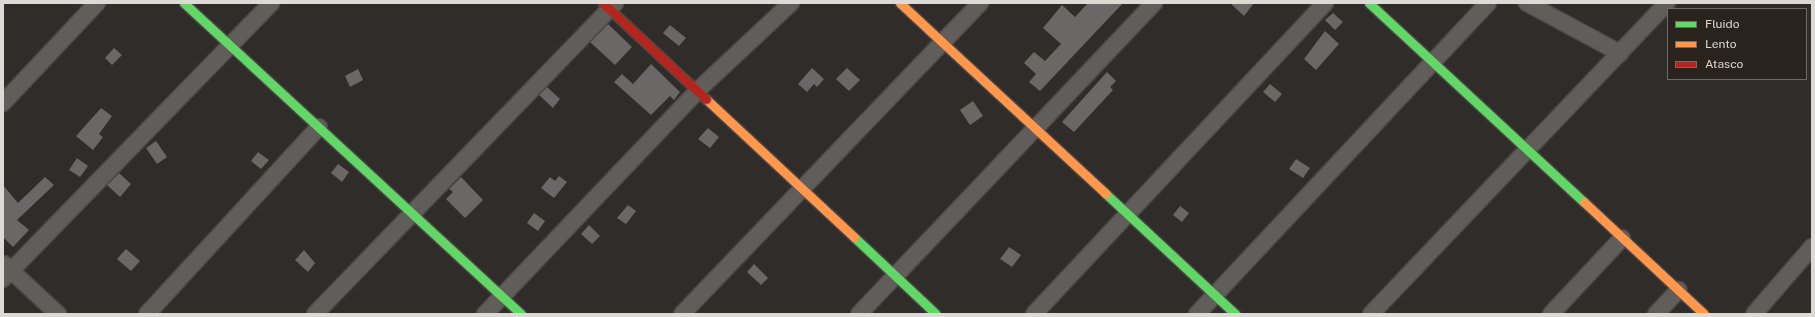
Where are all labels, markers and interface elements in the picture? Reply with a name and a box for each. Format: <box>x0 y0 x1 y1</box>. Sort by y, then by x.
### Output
legend <box>1667 8 1807 80</box>
text: Fluido <box>1705 17 1740 31</box>
text: Lento <box>1705 37 1736 51</box>
text: Atasco <box>1705 57 1743 71</box>

